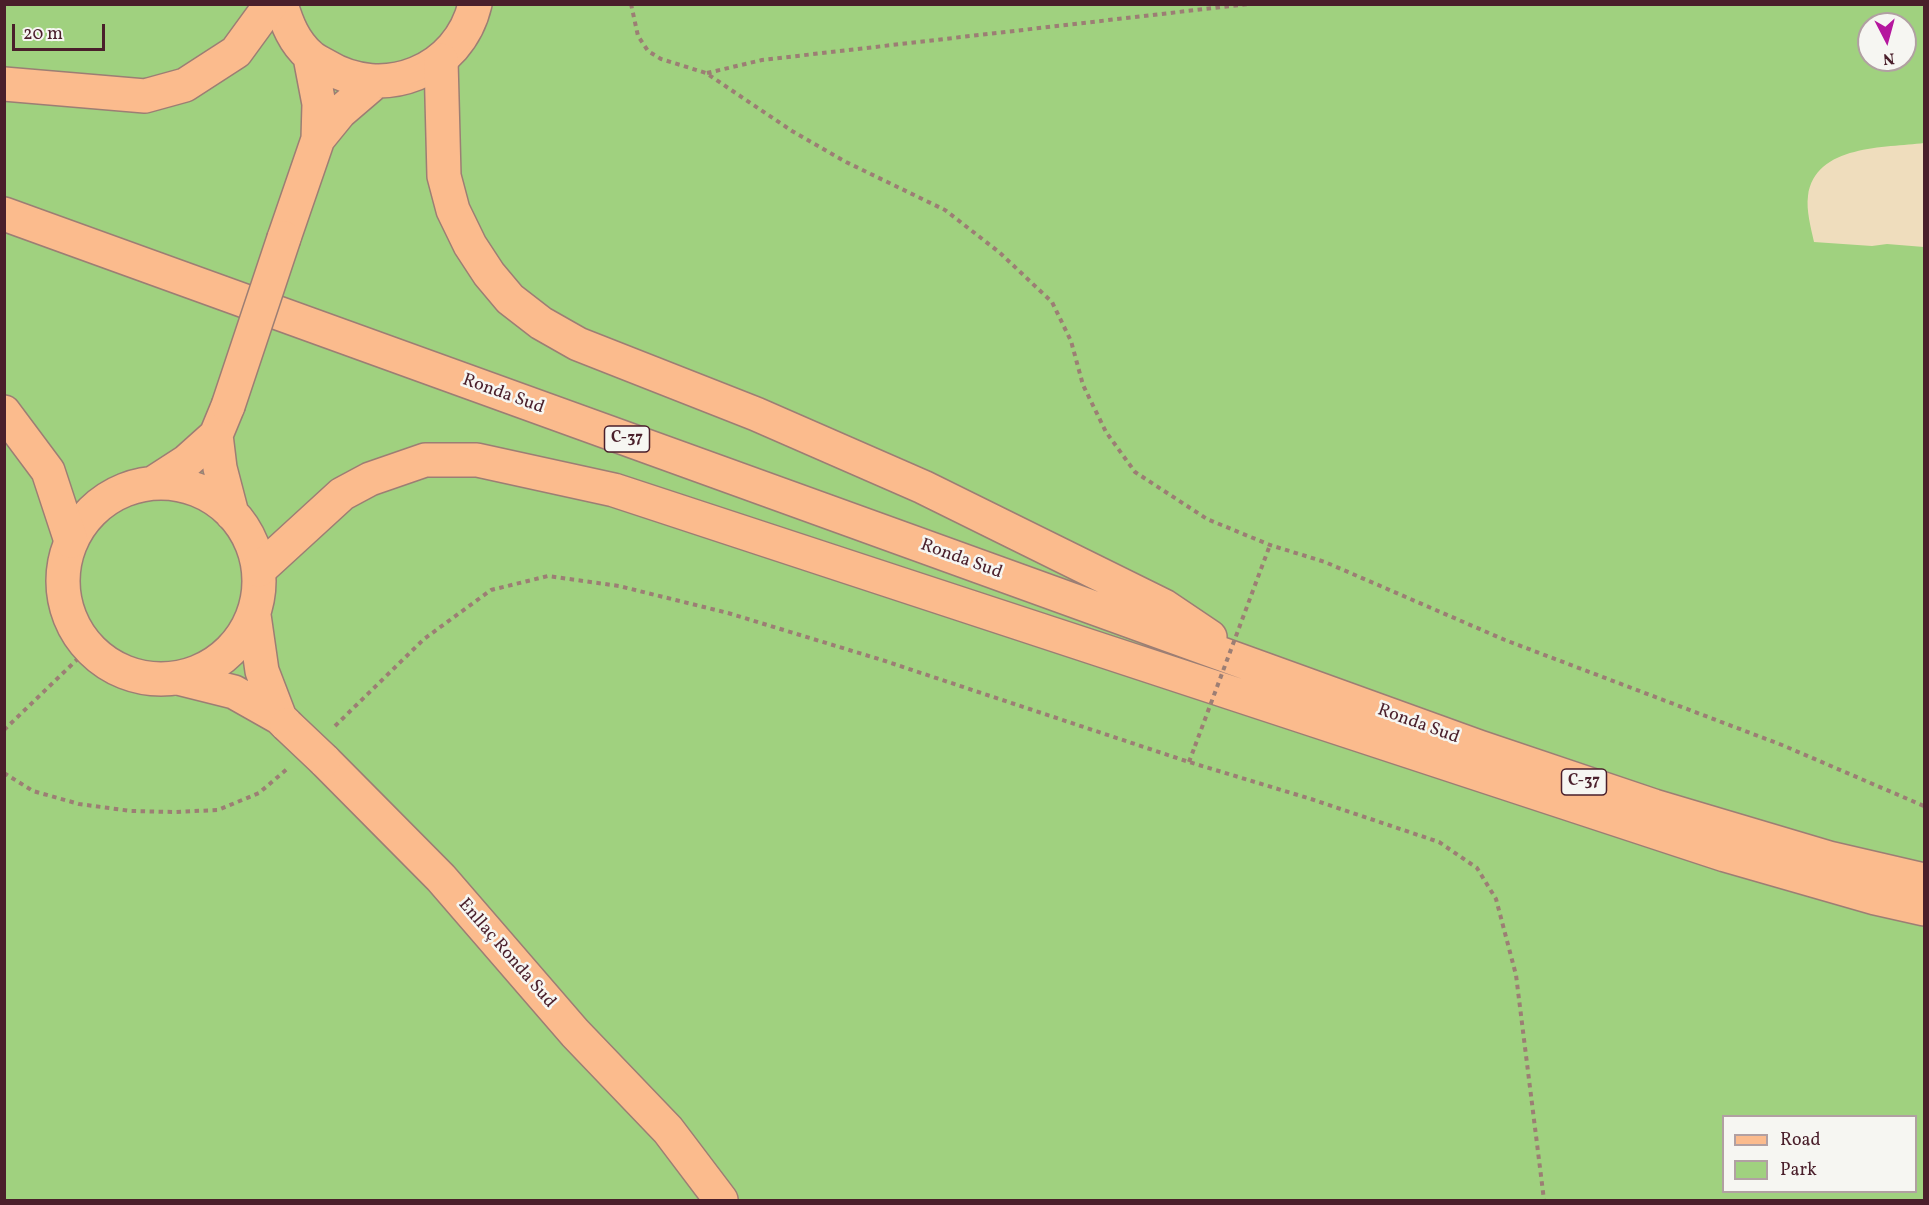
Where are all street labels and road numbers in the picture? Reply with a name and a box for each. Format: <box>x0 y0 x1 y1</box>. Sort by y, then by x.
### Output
street label: Ronda Sud <box>459 370 547 420</box>
road number: C-37 <box>604 426 650 452</box>
street label: Ronda Sud <box>917 535 1005 585</box>
street label: Ronda Sud <box>1374 700 1462 750</box>
road number: C-37 <box>1562 769 1606 795</box>
street label: Enllaç Ronda Sud <box>453 895 559 1013</box>

